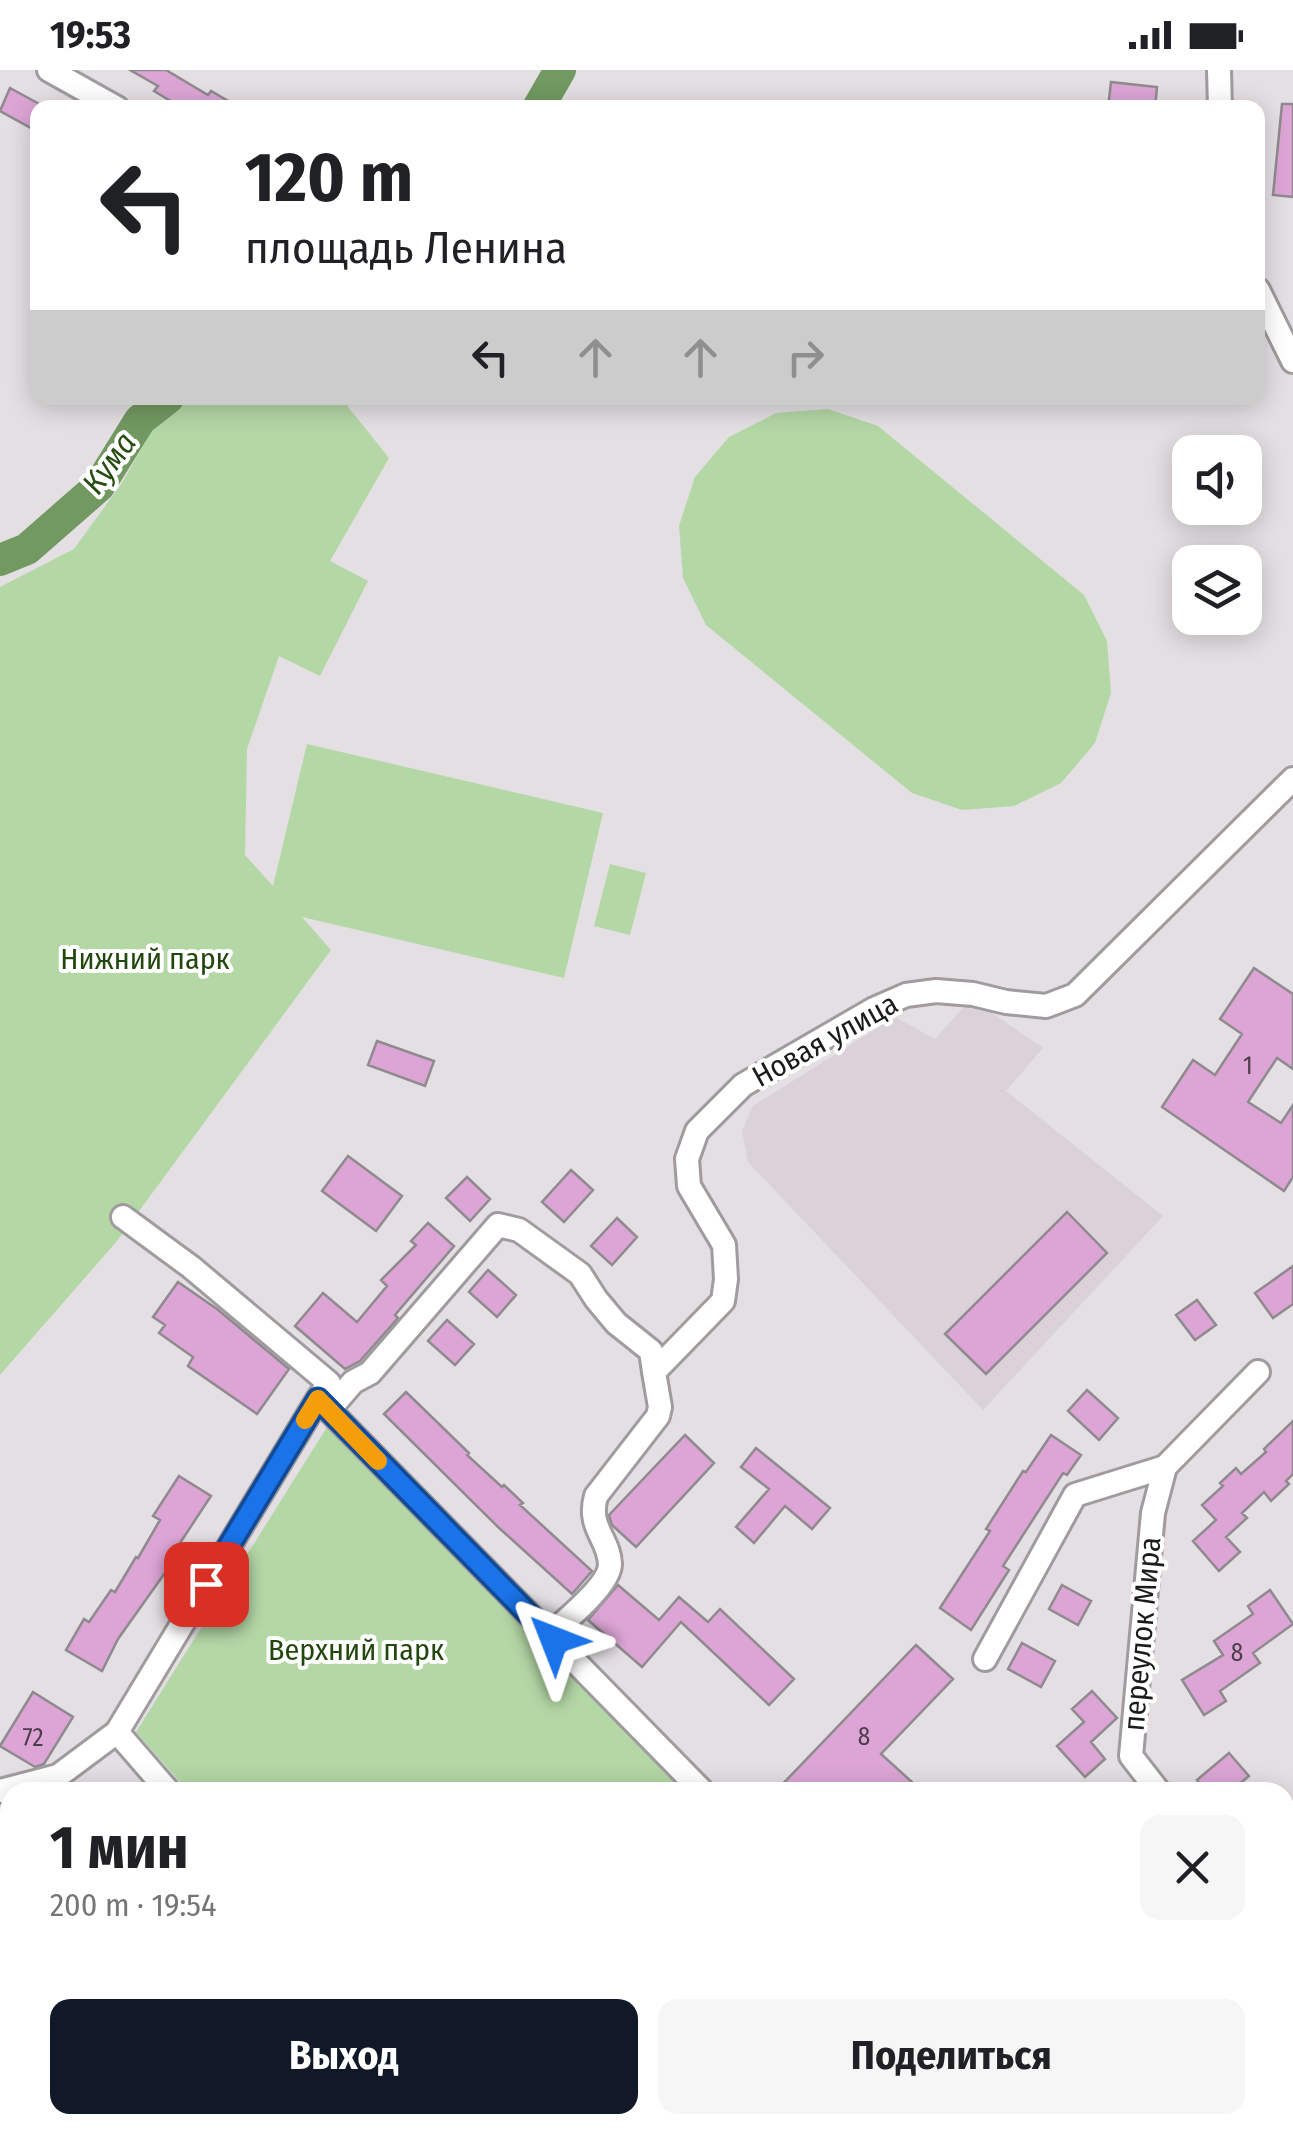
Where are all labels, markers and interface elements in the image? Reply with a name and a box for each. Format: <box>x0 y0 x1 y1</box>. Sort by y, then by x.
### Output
text: 19:53 <box>50 12 131 58</box>
text: 120 m <box>245 136 413 220</box>
icon: left <box>80 140 210 270</box>
text: площадь Ленина <box>245 221 567 275</box>
icon: left <box>463 330 518 385</box>
icon: ahead <box>568 330 623 385</box>
icon: ahead <box>673 330 728 385</box>
icon: right <box>778 330 833 385</box>
water label: Кума <box>74 425 144 501</box>
map controls <box>1172 435 1262 635</box>
button: sound <box>1172 435 1262 525</box>
button: layers <box>1172 545 1262 635</box>
park label: Нижний парк <box>60 941 230 977</box>
street label: Новая улица <box>746 985 904 1095</box>
house number: 1 <box>1243 1051 1253 1081</box>
street label: переулок Мира <box>1116 1536 1168 1732</box>
pin <box>164 1542 249 1627</box>
icon: arrive <box>179 1557 234 1612</box>
position arrow <box>502 1588 606 1692</box>
park label: Верхний парк <box>268 1632 444 1668</box>
house number: 8 <box>1231 1638 1243 1668</box>
house number: 8 <box>858 1722 870 1752</box>
house number: 72 <box>23 1723 43 1753</box>
text: 1 мин <box>50 1812 189 1884</box>
button: close <box>1140 1815 1245 1920</box>
text: 200 m · 19:54 <box>50 1886 217 1924</box>
button: Выход <box>50 1999 638 2114</box>
button: Поделиться <box>658 1999 1245 2114</box>

